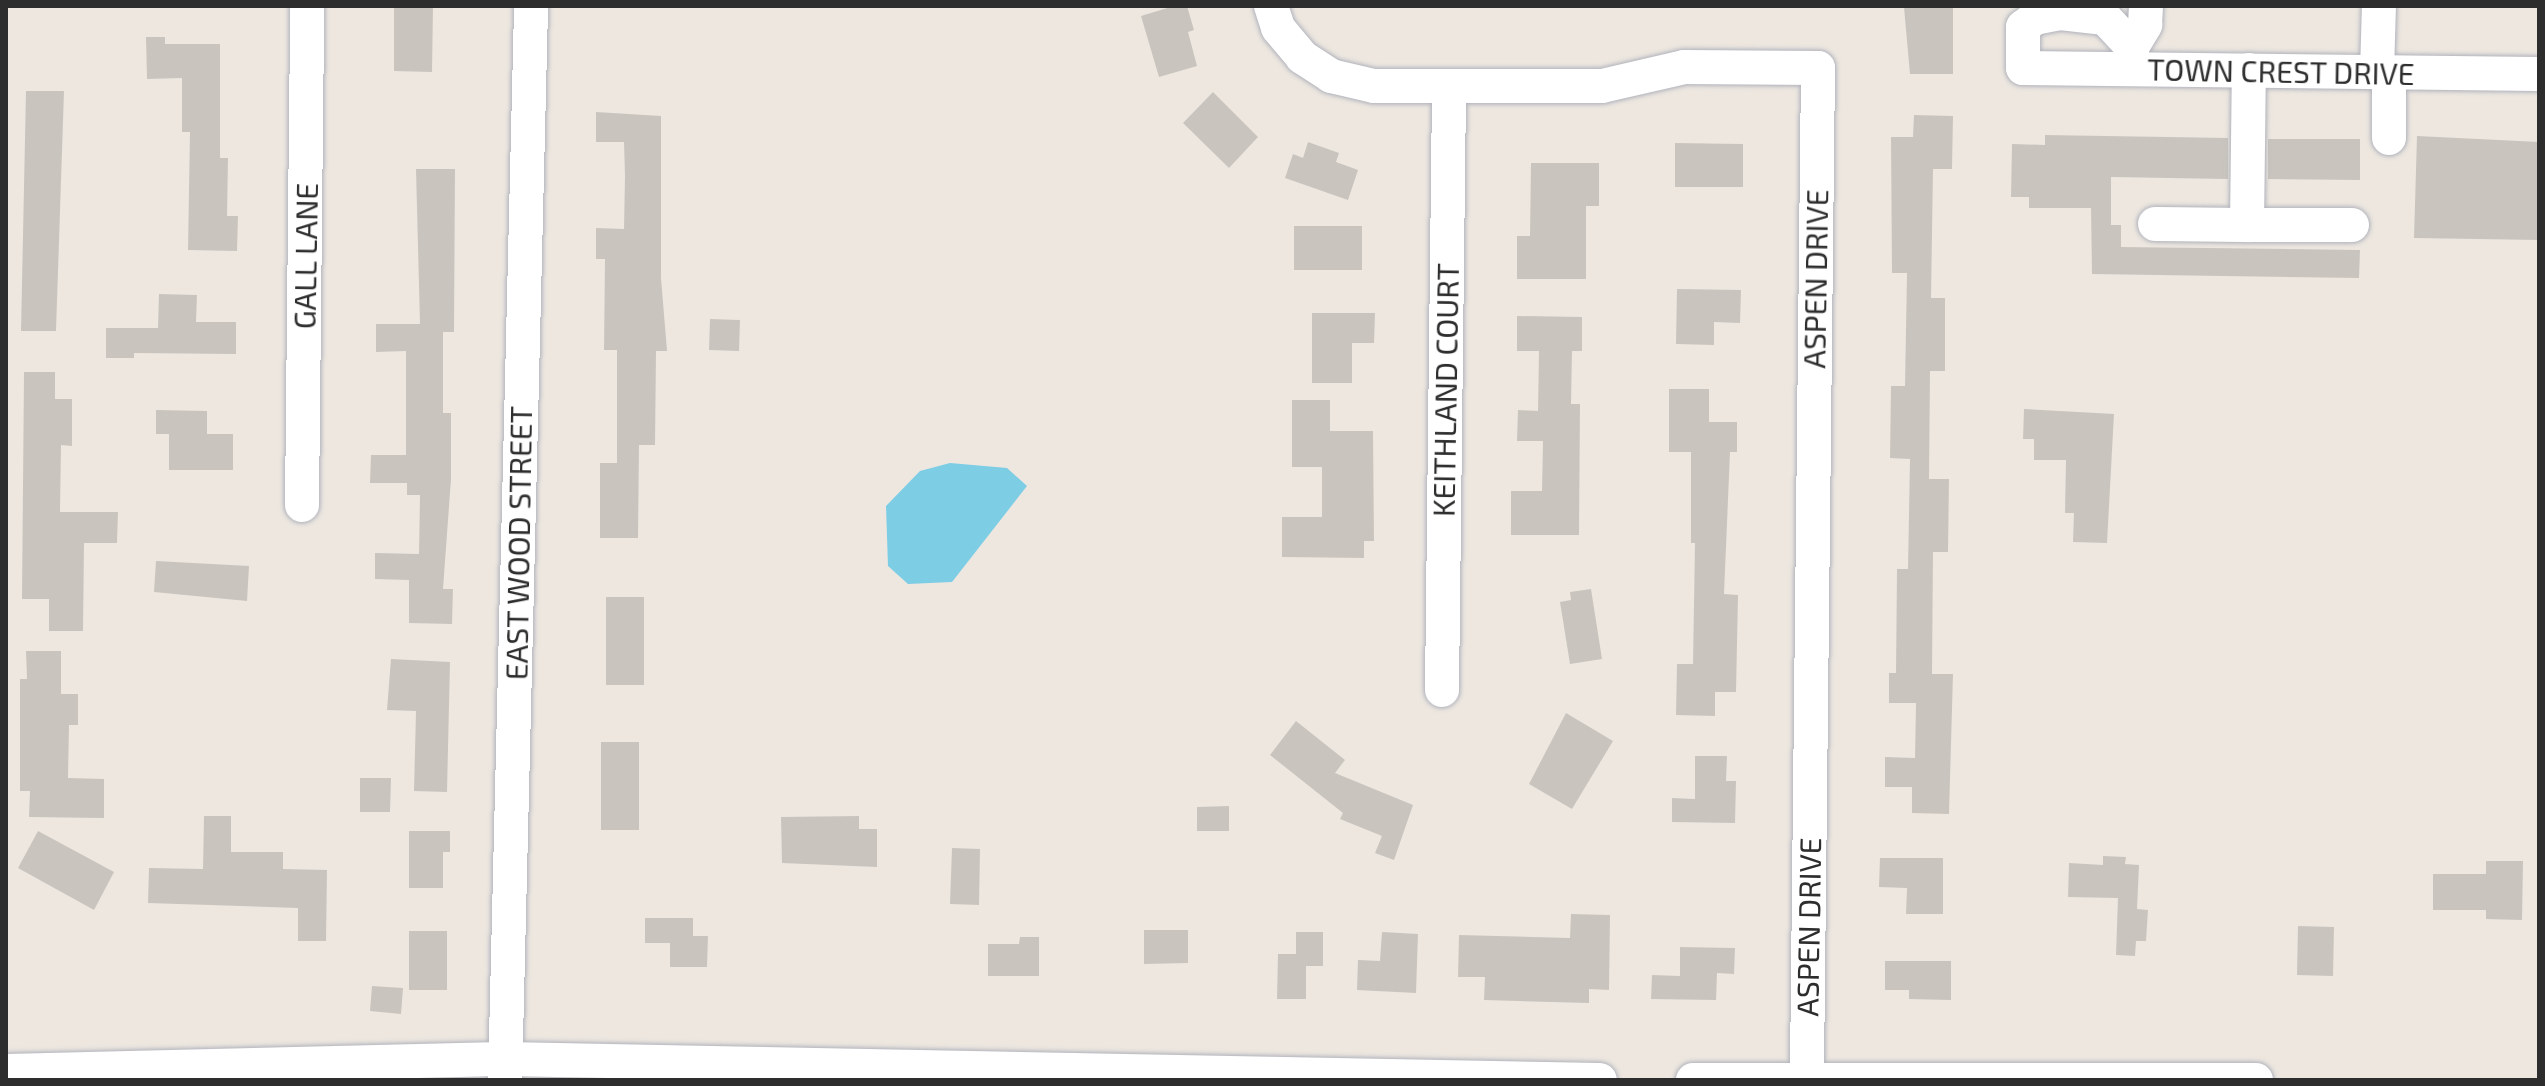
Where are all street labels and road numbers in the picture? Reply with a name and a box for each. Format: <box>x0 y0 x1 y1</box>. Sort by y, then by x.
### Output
street label: TOWN CREST DRIVE <box>2147 51 2415 91</box>
street label: GALL LANE <box>286 182 324 330</box>
street label: ASPEN DRIVE <box>1795 189 1835 369</box>
street label: KEITHLAND COURT <box>1425 263 1465 517</box>
street label: EAST WOOD STREET <box>498 405 538 681</box>
street label: ASPEN DRIVE <box>1788 837 1828 1017</box>

